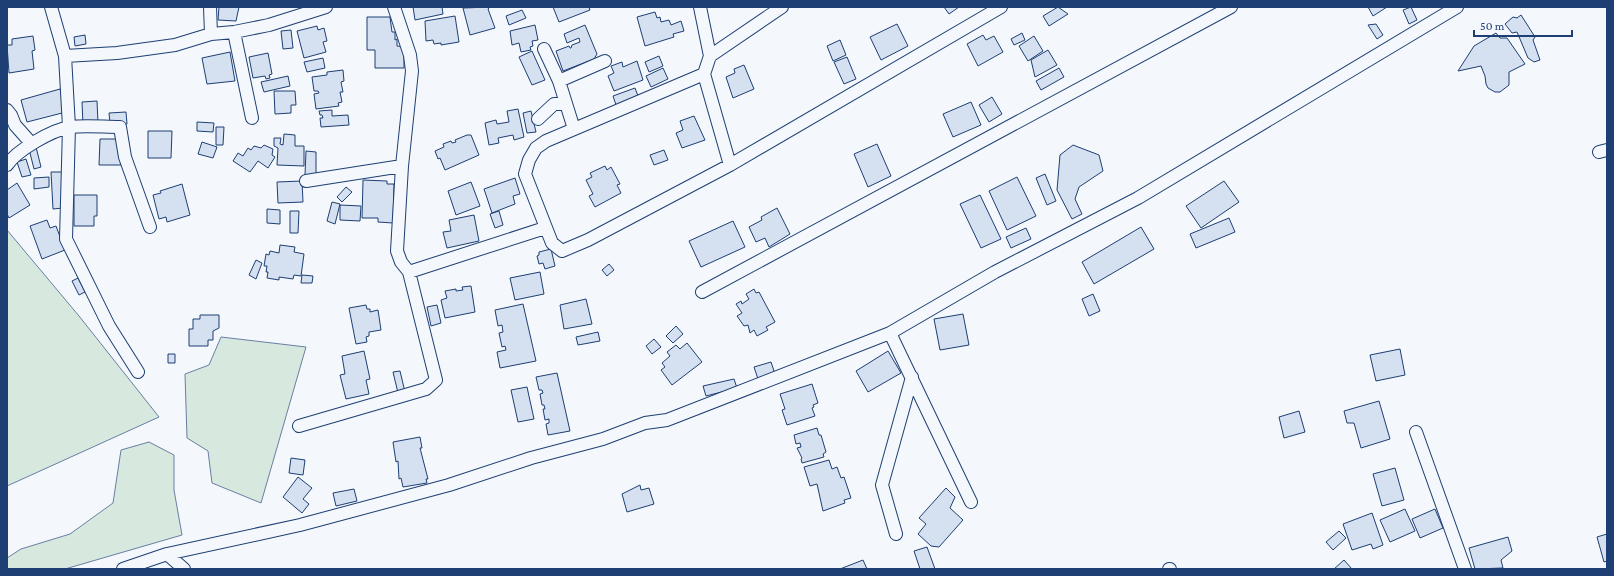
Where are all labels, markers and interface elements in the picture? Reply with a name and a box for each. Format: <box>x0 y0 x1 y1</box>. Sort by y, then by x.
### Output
scale bar <box>1474 12 1572 38</box>
text: 50 m <box>1480 19 1505 33</box>

